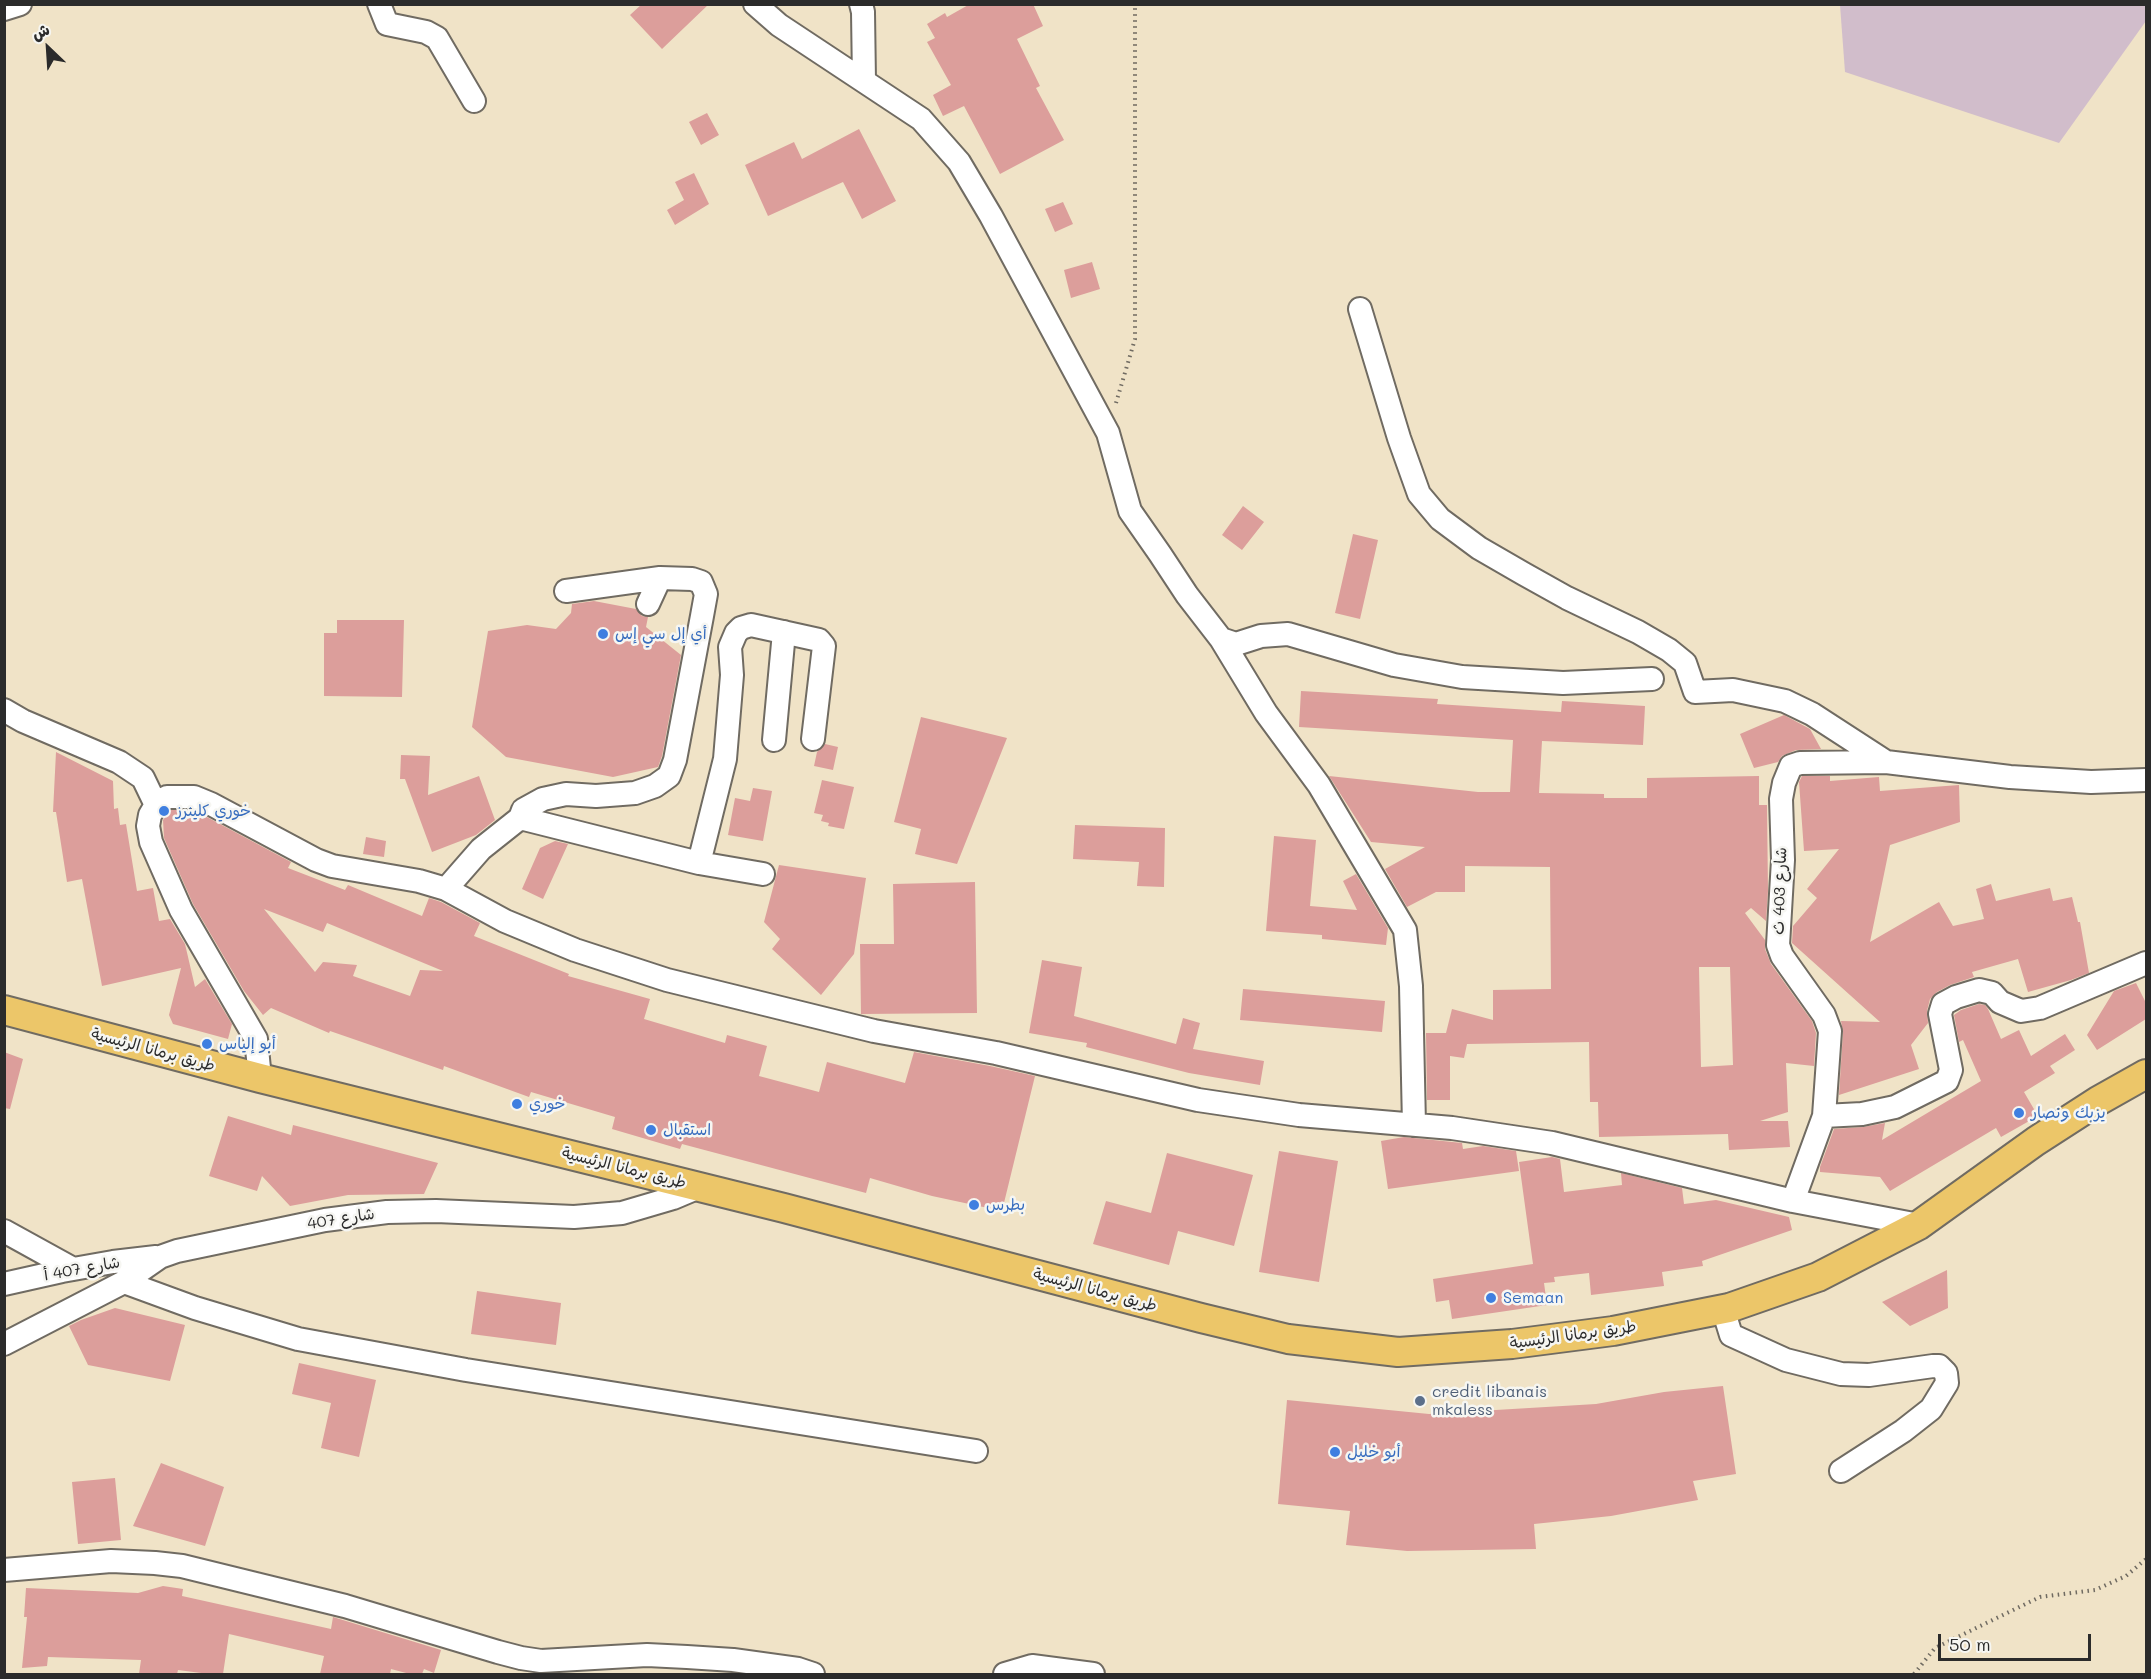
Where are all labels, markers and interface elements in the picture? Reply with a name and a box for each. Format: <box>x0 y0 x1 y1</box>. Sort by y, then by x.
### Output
north arrow <box>18 18 78 78</box>
text: ش <box>28 18 53 44</box>
place label: أي إل سي إس <box>615 624 707 644</box>
marker: أي إل سي إس <box>596 627 610 641</box>
place label: خوري كلينرز <box>176 801 251 821</box>
marker: خوري كلينرز <box>157 804 171 818</box>
street label: شارع 403 ث <box>1769 847 1791 935</box>
street label: طريق برمانا الرئيسية <box>89 1024 217 1076</box>
place label: أبو إلياس <box>219 1034 276 1054</box>
marker: أبو إلياس <box>200 1037 214 1051</box>
place label: خوري <box>529 1094 565 1114</box>
marker: خوري <box>510 1097 524 1111</box>
place label: يزبك ونصار <box>2031 1103 2106 1123</box>
marker: يزبك ونصار <box>2012 1106 2026 1120</box>
place label: استقبال <box>663 1120 711 1140</box>
marker: استقبال <box>644 1123 658 1137</box>
street label: طريق برمانا الرئيسية <box>560 1143 688 1193</box>
place label: بطرس <box>986 1195 1025 1215</box>
marker: بطرس <box>967 1198 981 1212</box>
street label: شارع 407 <box>306 1204 376 1234</box>
street label: شارع 407 أ <box>42 1253 122 1285</box>
street label: طريق برمانا الرئيسية <box>1031 1264 1159 1316</box>
place label: Semaan <box>1503 1288 1563 1308</box>
marker: Semaan <box>1484 1291 1498 1305</box>
street label: طريق برمانا الرئيسية <box>1509 1317 1637 1353</box>
place label: credit libanais mkaless <box>1432 1382 1547 1420</box>
marker: credit libanais mkaless <box>1413 1394 1427 1408</box>
place label: أبو خليل <box>1347 1442 1400 1462</box>
marker: أبو خليل <box>1328 1445 1342 1459</box>
scale bar <box>1941 1622 2094 1660</box>
text: 50 m <box>1949 1632 1991 1656</box>

